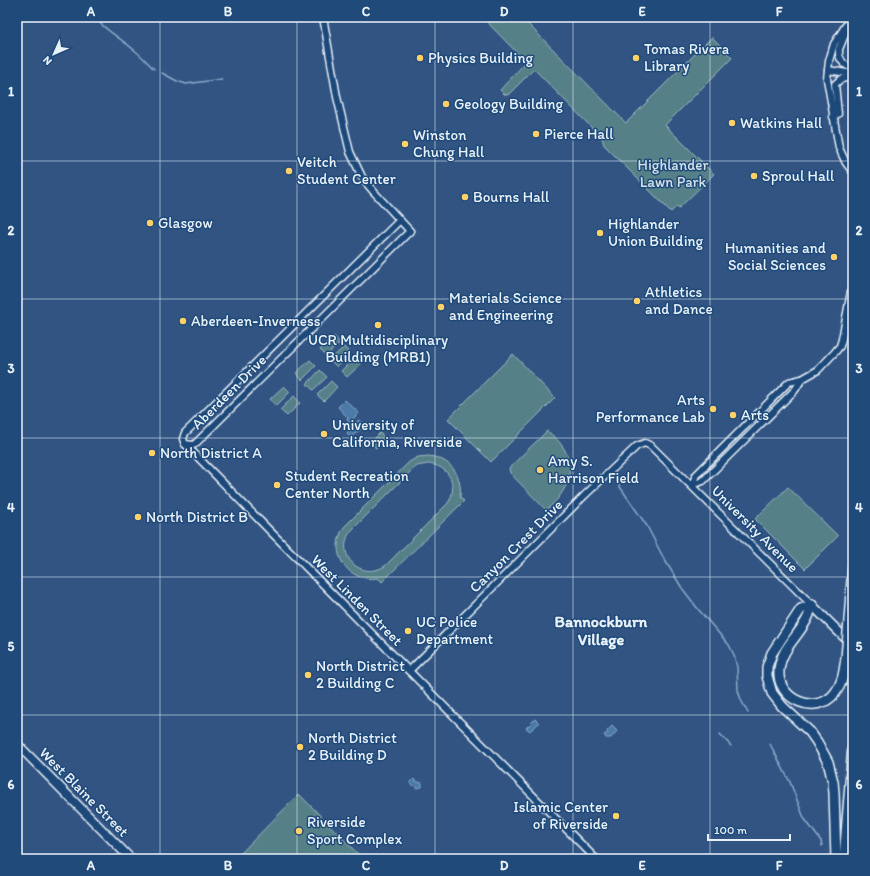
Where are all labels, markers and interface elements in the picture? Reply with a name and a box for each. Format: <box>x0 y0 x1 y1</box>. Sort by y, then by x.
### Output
text: A <box>86 4 96 19</box>
text: B <box>224 4 233 19</box>
text: C <box>362 4 371 19</box>
text: D <box>500 4 509 19</box>
text: E <box>638 4 646 19</box>
text: F <box>776 4 783 19</box>
north arrow <box>34 34 74 74</box>
place label: Tomas Rivera Library <box>644 40 730 75</box>
place label: Physics Building <box>428 49 533 67</box>
text: N <box>40 53 55 68</box>
marker: Physics Building <box>415 53 425 63</box>
marker: Tomas Rivera Library <box>631 53 641 63</box>
text: 1 <box>8 84 14 99</box>
text: 1 <box>856 84 862 99</box>
place label: Geology Building <box>454 95 563 113</box>
marker: Geology Building <box>441 99 451 109</box>
place label: Watkins Hall <box>740 114 823 132</box>
marker: Watkins Hall <box>727 118 737 128</box>
place label: Pierce Hall <box>544 125 614 143</box>
place label: Winston Chung Hall <box>413 126 485 161</box>
marker: Pierce Hall <box>531 129 541 139</box>
marker: Winston Chung Hall <box>400 139 410 149</box>
place label: Veitch Student Center <box>297 153 396 188</box>
park label: Highlander Lawn Park <box>638 156 708 191</box>
marker: Veitch Student Center <box>284 166 294 176</box>
place label: Sproul Hall <box>762 167 835 185</box>
marker: Sproul Hall <box>749 171 759 181</box>
place label: Bourns Hall <box>473 188 550 206</box>
marker: Bourns Hall <box>460 192 470 202</box>
place label: Glasgow <box>158 214 213 232</box>
place label: Highlander Union Building <box>608 215 703 250</box>
marker: Glasgow <box>145 218 155 228</box>
text: 2 <box>8 223 15 238</box>
text: 2 <box>856 223 863 238</box>
marker: Highlander Union Building <box>595 228 605 238</box>
place label: Humanities and Social Sciences <box>725 239 826 274</box>
marker: Humanities and Social Sciences <box>829 252 839 262</box>
place label: Athletics and Dance <box>645 283 713 318</box>
place label: Materials Science and Engineering <box>449 289 562 324</box>
marker: Athletics and Dance <box>632 296 642 306</box>
marker: Materials Science and Engineering <box>436 302 446 312</box>
place label: Aberdeen-Inverness <box>191 312 321 330</box>
marker: Aberdeen-Inverness <box>178 316 188 326</box>
marker: UCR Multidisciplinary Building (MRB1) <box>373 320 383 330</box>
place label: UCR Multidisciplinary Building (MRB1) <box>308 331 448 366</box>
street label: Aberdeen Drive <box>188 351 270 433</box>
text: 3 <box>7 361 15 376</box>
text: 3 <box>855 361 863 376</box>
place label: Arts Performance Lab <box>596 391 705 426</box>
marker: Arts Performance Lab <box>708 404 718 414</box>
place label: Arts <box>741 406 769 424</box>
marker: Arts <box>728 410 738 420</box>
place label: University of California, Riverside <box>332 416 462 451</box>
marker: University of California, Riverside <box>319 429 329 439</box>
place label: North District A <box>160 444 262 462</box>
marker: North District A <box>147 448 157 458</box>
place label: Amy S. Harrison Field <box>548 452 639 487</box>
marker: Amy S. Harrison Field <box>535 465 545 475</box>
place label: Student Recreation Center North <box>285 467 409 502</box>
marker: Student Recreation Center North <box>272 480 282 490</box>
street label: University Avenue <box>708 482 802 576</box>
street label: Canyon Crest Drive <box>466 496 566 596</box>
text: 4 <box>7 500 15 515</box>
text: 4 <box>855 500 863 515</box>
place label: North District B <box>146 508 248 526</box>
marker: North District B <box>133 512 143 522</box>
street label: West Linden Street <box>308 551 407 650</box>
district label: Bannockburn Village <box>555 612 648 650</box>
place label: UC Police Department <box>416 613 494 648</box>
marker: UC Police Department <box>403 626 413 636</box>
text: 5 <box>8 639 15 654</box>
text: 5 <box>856 639 863 654</box>
place label: North District 2 Building C <box>316 657 405 692</box>
marker: North District 2 Building C <box>303 670 313 680</box>
place label: North District 2 Building D <box>308 729 397 764</box>
marker: North District 2 Building D <box>295 742 305 752</box>
street label: West Blaine Street <box>36 744 133 841</box>
text: 6 <box>8 777 15 792</box>
text: 6 <box>856 777 863 792</box>
place label: Islamic Center of Riverside <box>513 798 608 833</box>
marker: Islamic Center of Riverside <box>611 811 621 821</box>
place label: Riverside Sport Complex <box>307 813 402 848</box>
scale bar <box>708 816 790 842</box>
text: 100 m <box>714 823 747 837</box>
marker: Riverside Sport Complex <box>294 826 304 836</box>
text: A <box>86 858 96 873</box>
text: B <box>224 858 233 873</box>
text: C <box>362 858 371 873</box>
text: D <box>500 858 509 873</box>
text: E <box>638 858 646 873</box>
text: F <box>776 858 783 873</box>

